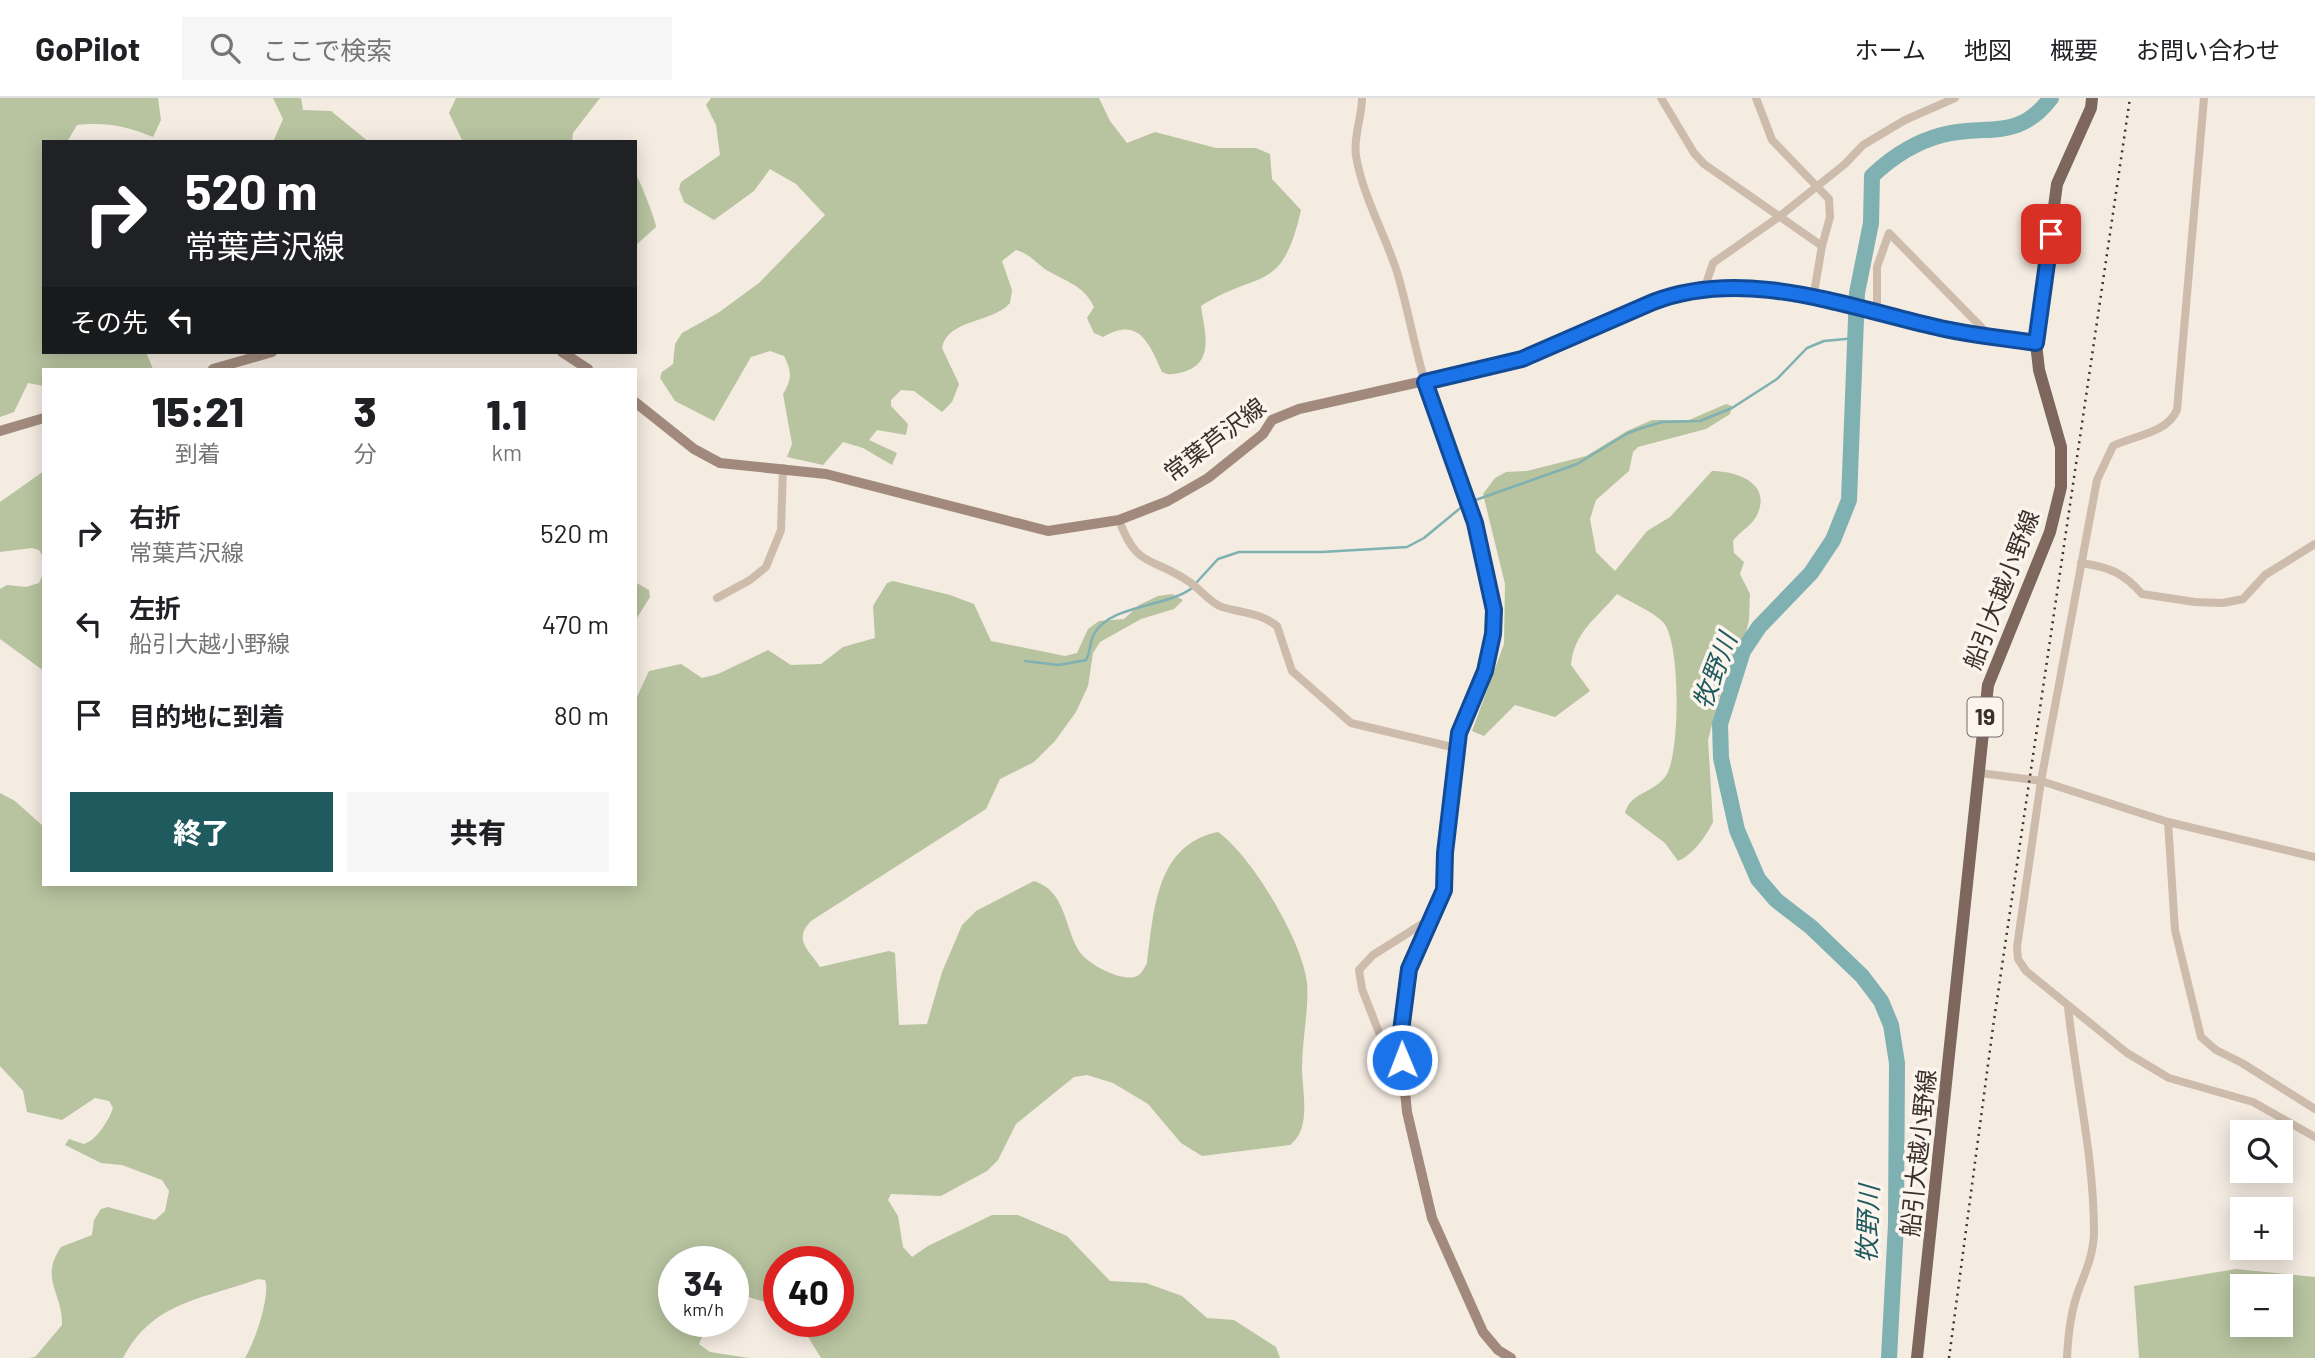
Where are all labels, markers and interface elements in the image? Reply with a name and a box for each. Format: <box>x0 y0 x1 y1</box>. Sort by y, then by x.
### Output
search box <box>182 17 672 80</box>
text: GoPilot <box>35 28 140 68</box>
icon: search <box>206 29 244 67</box>
text: ここで検索 <box>262 34 392 65</box>
text: ホーム <box>1855 35 1926 64</box>
text: 地図 <box>1964 35 2012 64</box>
text: 概要 <box>2050 35 2098 64</box>
text: お問い合わせ <box>2136 35 2280 64</box>
text: 520 m <box>185 161 318 220</box>
icon: right <box>70 168 161 259</box>
pin <box>2021 204 2081 264</box>
icon: arrive <box>2032 215 2070 253</box>
text: 常葉芦沢線 <box>185 226 345 264</box>
icon: left <box>162 301 200 339</box>
text: その先 <box>70 306 148 337</box>
text: 15:21 <box>152 385 244 435</box>
text: 3 <box>354 385 377 435</box>
text: 1.1 <box>486 388 527 438</box>
street label: 常葉芦沢線 <box>1157 391 1271 486</box>
text: km <box>492 438 522 466</box>
text: 到着 <box>175 439 221 467</box>
text: 分 <box>354 439 377 467</box>
text: 右折 <box>129 501 181 532</box>
street label: 船引大越小野線 <box>1957 506 2044 673</box>
icon: right <box>70 514 108 552</box>
text: 520 m <box>540 517 609 548</box>
text: 常葉芦沢線 <box>129 538 244 566</box>
text: 左折 <box>129 592 181 623</box>
icon: left <box>70 605 108 643</box>
text: 470 m <box>542 608 609 639</box>
water label: 牧野川 <box>1685 626 1743 712</box>
text: 船引大越小野線 <box>129 629 290 657</box>
icon: arrive <box>70 696 108 734</box>
road number: 19 <box>1968 698 2002 736</box>
text: 80 m <box>554 699 609 730</box>
text: 目的地に到着 <box>129 700 285 731</box>
button: 終了 <box>70 792 333 872</box>
button: 共有 <box>347 792 609 872</box>
position arrow <box>1365 1023 1439 1097</box>
street label: 船引大越小野線 <box>1894 1068 1941 1238</box>
map controls <box>2230 1120 2293 1337</box>
button: search <box>2230 1120 2293 1183</box>
water label: 牧野川 <box>1850 1181 1883 1263</box>
button: + <box>2230 1197 2293 1260</box>
speed limit sign: 40 <box>763 1246 854 1337</box>
text: 34 <box>683 1261 724 1303</box>
button: − <box>2230 1274 2293 1337</box>
text: km/h <box>683 1298 724 1320</box>

